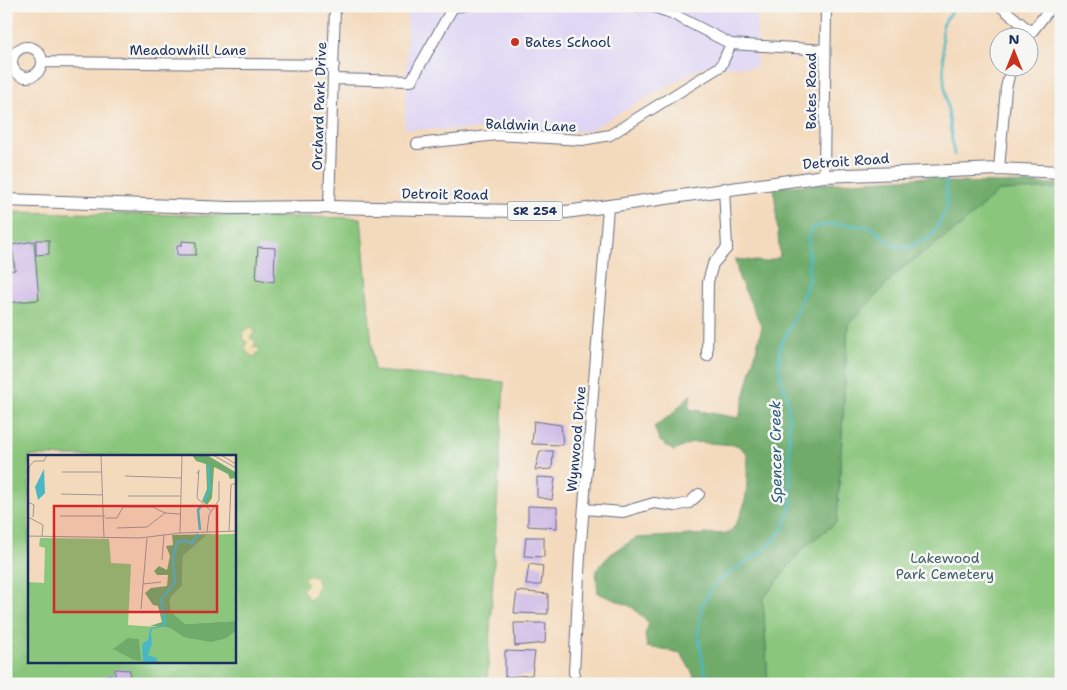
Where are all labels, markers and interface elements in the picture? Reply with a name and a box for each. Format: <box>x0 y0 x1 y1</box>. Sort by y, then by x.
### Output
north arrow <box>990 28 1040 78</box>
text: N <box>1008 30 1020 48</box>
place label: Bates School <box>525 33 612 51</box>
marker: Bates School <box>509 36 521 48</box>
street label: Meadowhill Lane <box>129 41 247 59</box>
street label: Orchard Park Drive <box>308 41 330 171</box>
street label: Bates Road <box>802 52 820 129</box>
street label: Baldwin Lane <box>485 114 577 136</box>
street label: Detroit Road <box>802 149 890 173</box>
street label: Detroit Road <box>401 184 489 204</box>
road number: SR 254 <box>508 202 562 220</box>
street label: Wynwood Drive <box>562 385 590 493</box>
water label: Spencer Creek <box>765 400 787 504</box>
inset map <box>28 455 235 662</box>
park label: Lakewood Park Cemetery <box>896 549 994 583</box>

